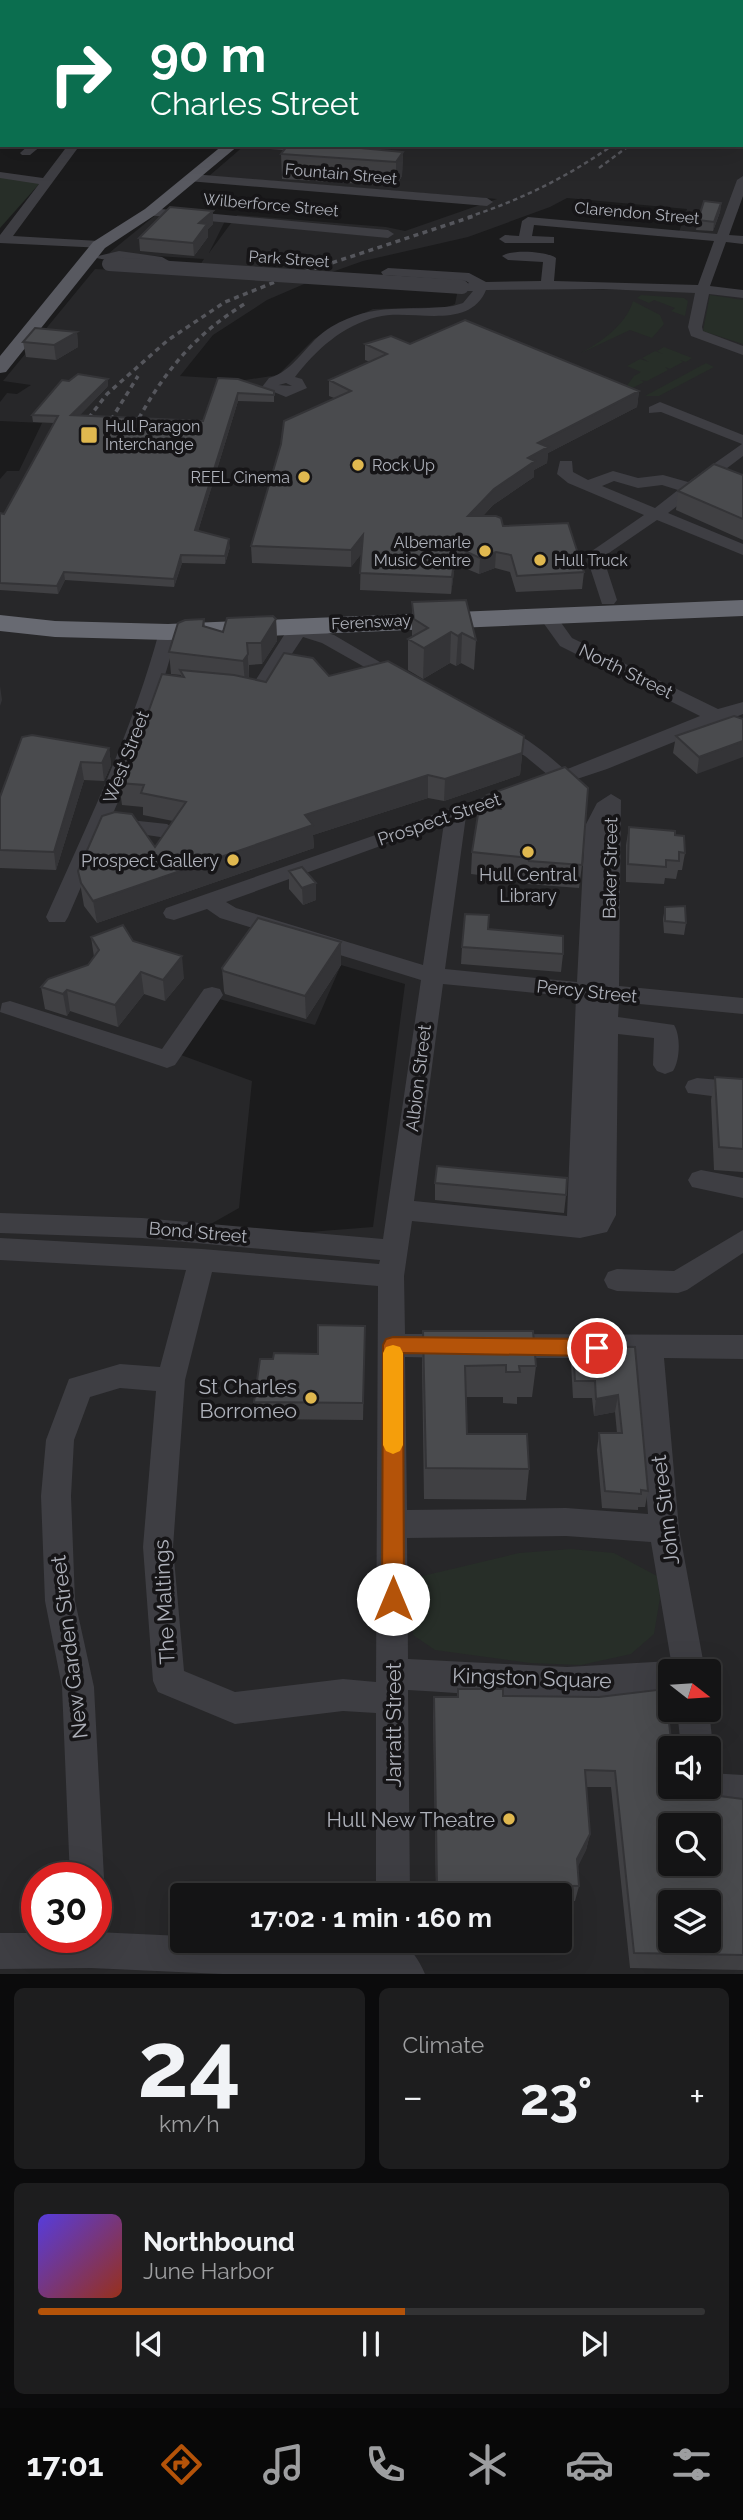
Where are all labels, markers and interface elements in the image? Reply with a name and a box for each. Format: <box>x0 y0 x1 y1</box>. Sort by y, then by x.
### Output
text: 90 m <box>150 26 266 83</box>
icon: right <box>35 28 126 119</box>
text: Charles Street <box>150 85 359 122</box>
street label: Fountain Street <box>284 160 399 188</box>
street label: Wilberforce Street <box>202 190 340 220</box>
street label: Clarendon Street <box>574 198 701 228</box>
street label: Park Street <box>248 247 331 271</box>
place label: Hull Paragon Interchange <box>105 417 200 454</box>
marker: Hull Paragon Interchange <box>79 425 99 445</box>
place label: Rock Up <box>372 456 435 475</box>
marker: Rock Up <box>350 457 366 473</box>
place label: REEL Cinema <box>191 468 290 487</box>
marker: REEL Cinema <box>296 469 312 485</box>
place label: Albemarle Music Centre <box>374 533 471 570</box>
marker: Albemarle Music Centre <box>477 543 493 559</box>
place label: Hull Truck <box>554 551 628 570</box>
marker: Hull Truck <box>532 552 548 568</box>
street label: Ferensway <box>331 610 412 634</box>
street label: North Street <box>576 639 676 703</box>
street label: West Street <box>99 708 153 806</box>
street label: Prospect Street <box>375 788 503 850</box>
street label: Baker Street <box>599 817 621 919</box>
marker: Hull Central Library <box>520 844 536 860</box>
place label: Prospect Gallery <box>81 850 219 871</box>
marker: Prospect Gallery <box>225 852 241 868</box>
place label: Hull Central Library <box>479 864 577 906</box>
street label: Percy Street <box>536 975 638 1007</box>
street label: Albion Street <box>401 1023 435 1133</box>
street label: Bond Street <box>148 1217 248 1247</box>
pin <box>567 1318 627 1378</box>
icon: arrive <box>578 1329 616 1367</box>
place label: St Charles Borromeo <box>198 1374 297 1423</box>
marker: St Charles Borromeo <box>303 1390 319 1406</box>
street label: John Street <box>646 1454 684 1566</box>
street label: The Maltings <box>148 1539 180 1665</box>
street label: New Garden Street <box>45 1554 93 1740</box>
position arrow <box>356 1562 430 1636</box>
north arrow <box>658 1659 721 1722</box>
map controls <box>658 1659 721 1953</box>
street label: Jarratt Street <box>381 1662 406 1788</box>
street label: Kingston Square <box>452 1663 612 1693</box>
button: sound <box>658 1736 721 1799</box>
place label: Hull New Theatre <box>326 1807 495 1832</box>
marker: Hull New Theatre <box>501 1811 517 1827</box>
button: search <box>658 1813 721 1876</box>
speed limit sign: 30 <box>21 1862 112 1953</box>
button: layers <box>658 1890 721 1953</box>
text: 17:02 · 1 min · 160 m <box>250 1903 492 1933</box>
text: 24 <box>138 2011 241 2118</box>
text: Climate <box>403 2031 484 2058</box>
text: 23° <box>520 2066 592 2127</box>
text: − <box>403 2074 423 2119</box>
text: + <box>689 2074 705 2119</box>
text: km/h <box>159 2110 220 2137</box>
text: Northbound <box>143 2227 295 2257</box>
text: June Harbor <box>143 2257 274 2284</box>
icon: previous <box>130 2325 168 2363</box>
icon: pause <box>352 2325 390 2363</box>
icon: next <box>575 2325 613 2363</box>
icon: directions <box>157 2440 206 2489</box>
icon: music <box>259 2440 308 2489</box>
icon: phone <box>361 2440 410 2489</box>
icon: climate <box>463 2440 512 2489</box>
icon: car <box>565 2440 614 2489</box>
icon: filters <box>667 2440 716 2489</box>
text: 17:01 <box>27 2446 104 2483</box>

